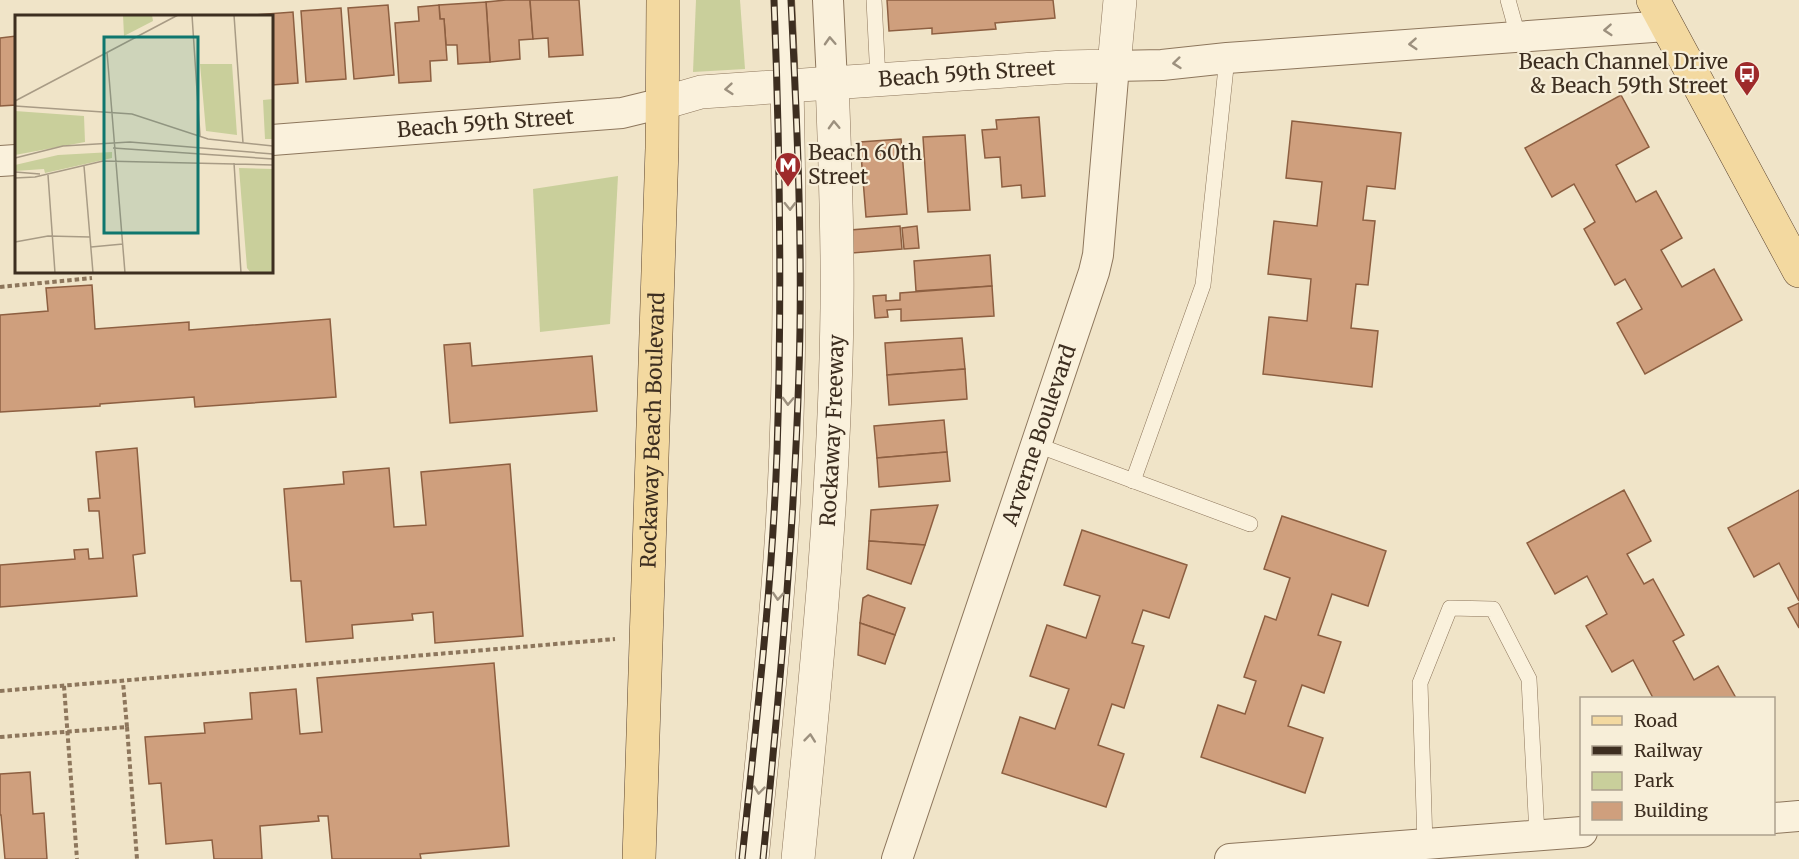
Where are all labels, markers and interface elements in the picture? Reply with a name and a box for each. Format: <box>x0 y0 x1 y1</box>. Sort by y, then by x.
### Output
inset map <box>15 15 273 273</box>
one-way arrow <box>1603 23 1612 36</box>
one-way arrow <box>823 36 836 45</box>
one-way arrow <box>1409 37 1418 50</box>
place label: Beach Channel Drive & Beach 59th Street <box>1518 48 1728 99</box>
street label: Beach 59th Street <box>877 54 1056 93</box>
one-way arrow <box>1173 56 1182 69</box>
bus stop icon: Beach Channel Drive & Beach 59th Street <box>1732 59 1762 97</box>
one-way arrow <box>725 82 734 95</box>
street label: Beach 59th Street <box>396 103 575 143</box>
one-way arrow <box>827 120 840 129</box>
place label: Beach 60th Street <box>808 139 922 190</box>
metro station icon: Beach 60th Street <box>773 150 803 188</box>
one-way arrow <box>783 202 796 211</box>
street label: Rockaway Beach Boulevard <box>634 291 670 569</box>
street label: Rockaway Freeway <box>814 333 850 527</box>
street label: Arverne Boulevard <box>996 341 1082 530</box>
one-way arrow <box>782 397 794 406</box>
one-way arrow <box>771 591 784 600</box>
legend <box>1580 697 1775 835</box>
text: Road <box>1634 709 1678 732</box>
one-way arrow <box>803 734 816 743</box>
text: Railway <box>1634 739 1703 762</box>
text: Park <box>1634 769 1675 792</box>
one-way arrow <box>753 785 766 794</box>
text: Building <box>1634 799 1708 822</box>

